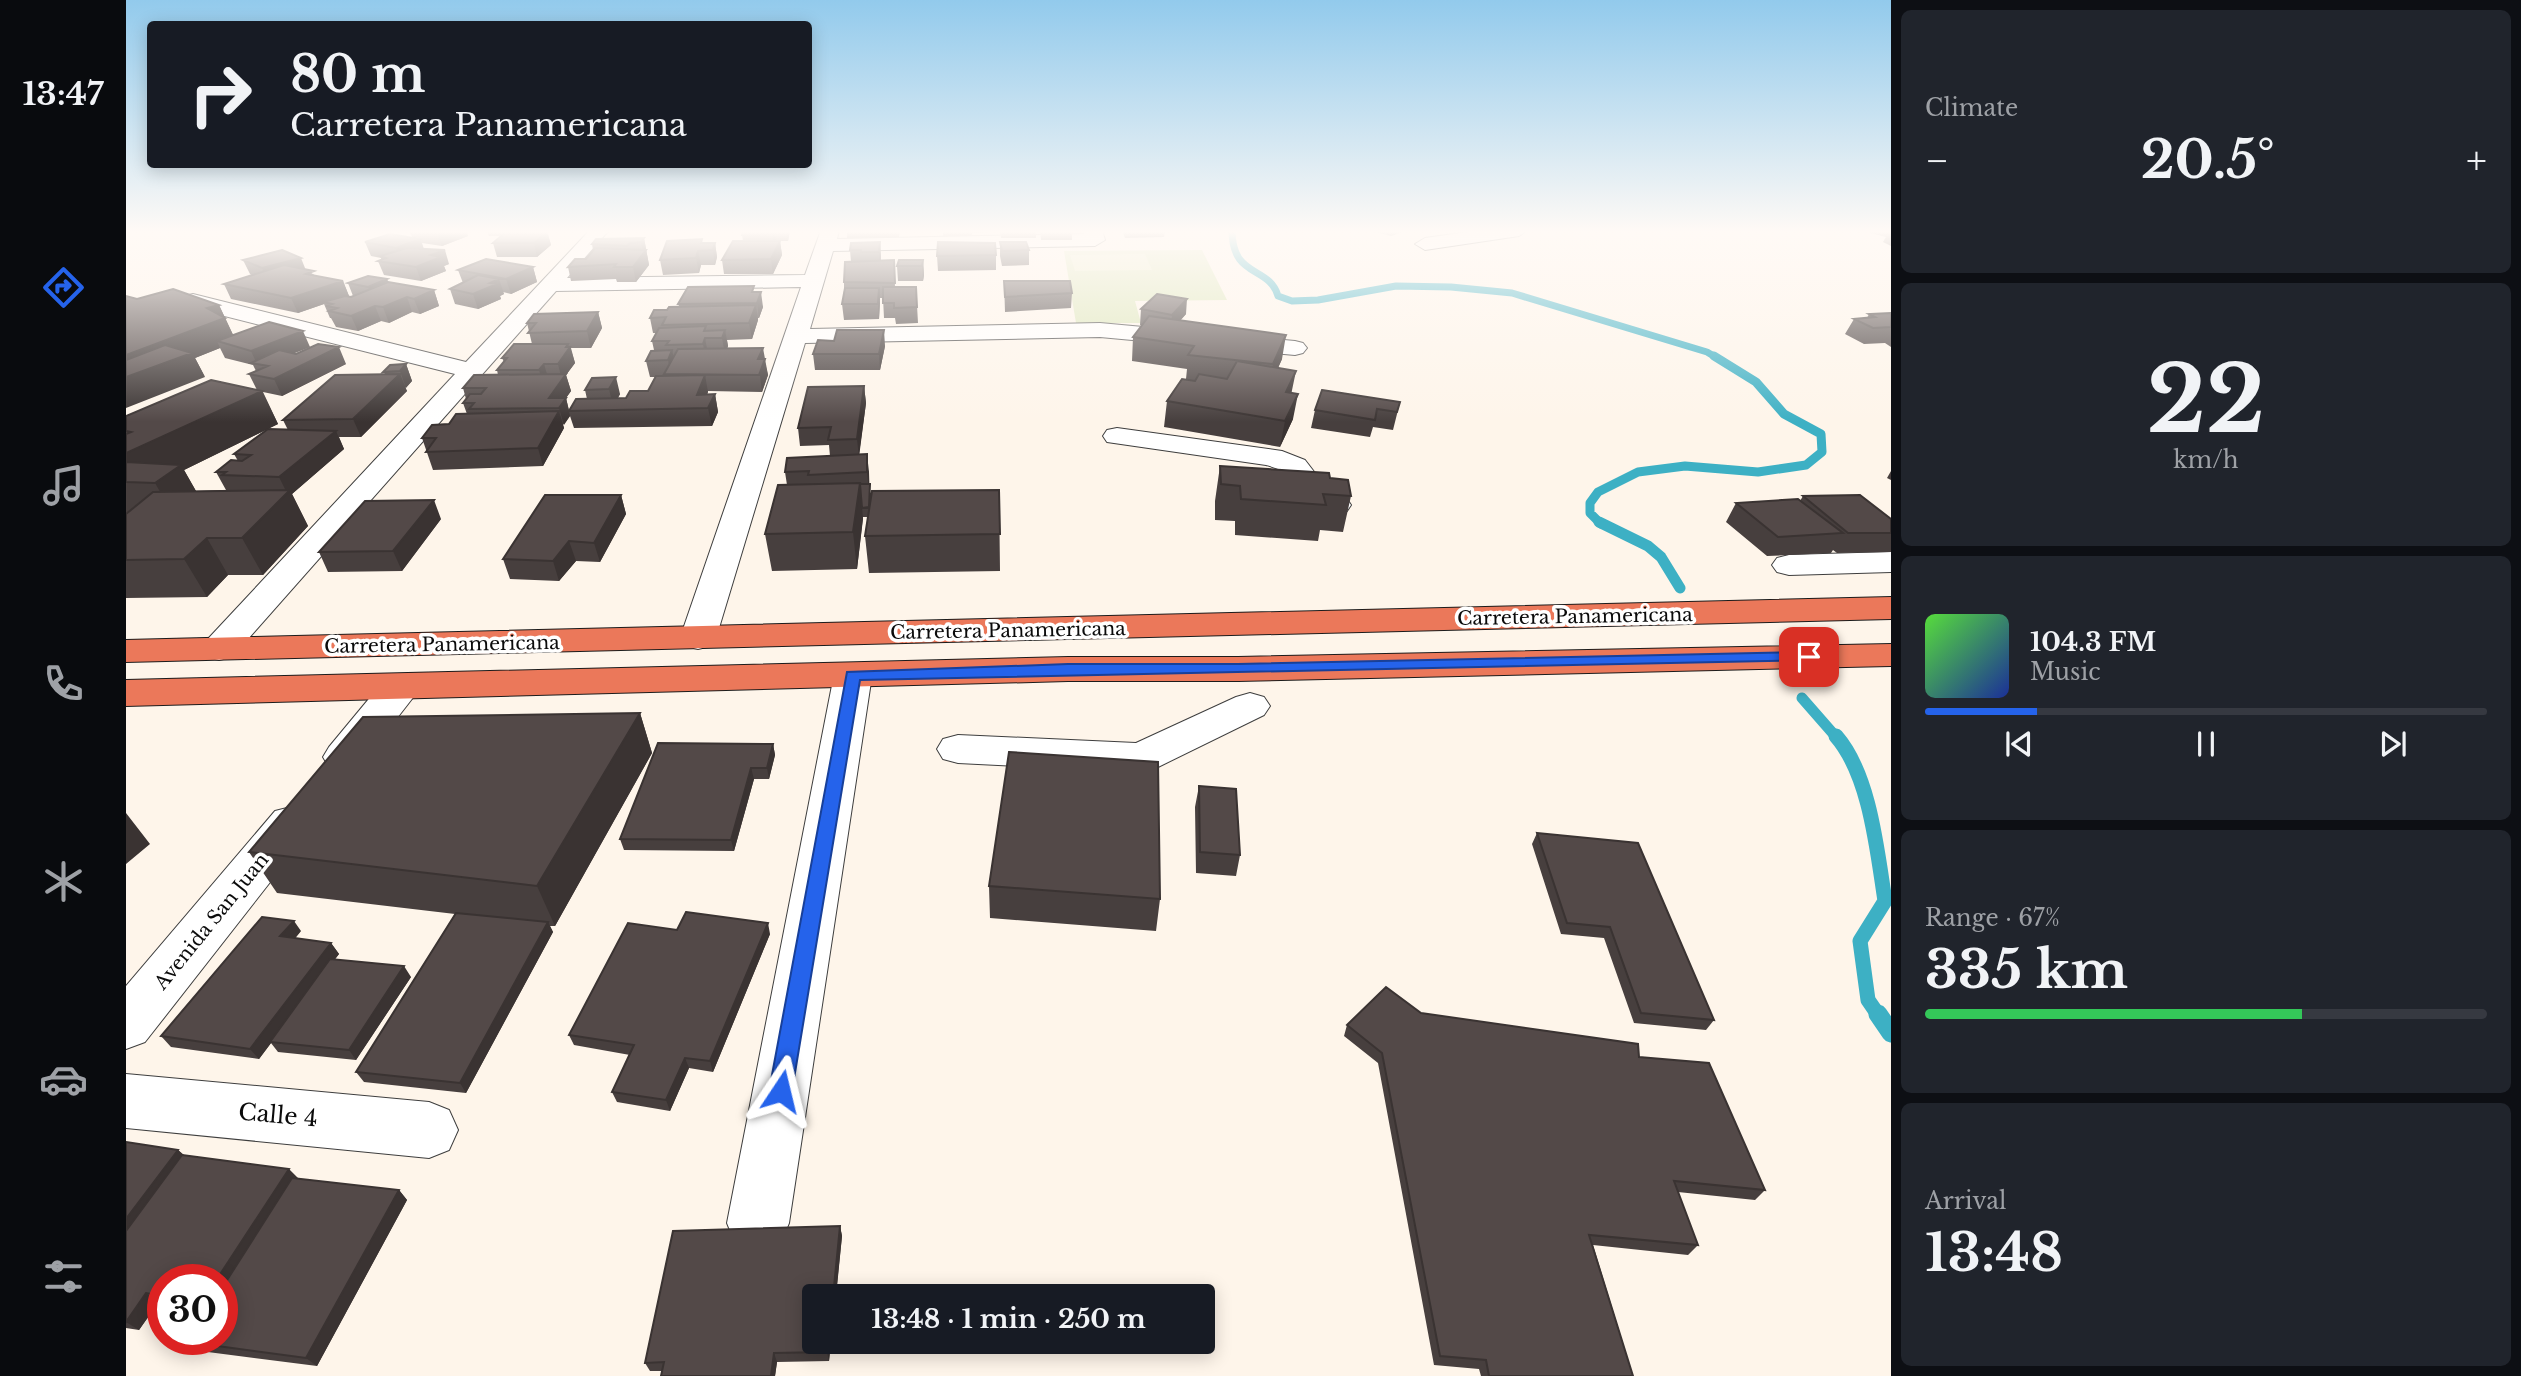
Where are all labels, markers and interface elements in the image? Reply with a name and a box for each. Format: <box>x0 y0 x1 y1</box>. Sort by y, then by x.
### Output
text: 80 m <box>290 44 425 105</box>
icon: right <box>175 49 266 140</box>
text: 13:47 <box>22 74 104 114</box>
text: Climate <box>1925 94 2018 122</box>
text: Carretera Panamericana <box>290 105 687 145</box>
text: 20.5° <box>2141 128 2275 192</box>
text: − <box>1925 137 1949 184</box>
text: + <box>2466 137 2487 184</box>
icon: directions <box>39 263 88 312</box>
text: 22 <box>2147 344 2265 457</box>
text: km/h <box>2173 446 2239 474</box>
icon: music <box>39 461 88 510</box>
street label: Carretera Panamericana <box>1457 603 1693 630</box>
street label: Carretera Panamericana <box>890 617 1126 644</box>
text: 104.3 FM <box>2030 626 2156 658</box>
pin <box>1779 627 1839 687</box>
street label: Carretera Panamericana <box>324 631 560 658</box>
icon: arrive <box>1790 638 1828 676</box>
text: Music <box>2030 658 2101 686</box>
icon: phone <box>39 659 88 708</box>
icon: previous <box>2000 725 2038 763</box>
icon: pause <box>2187 725 2225 763</box>
icon: next <box>2374 725 2412 763</box>
street label: Avenida San Juan <box>149 849 273 995</box>
icon: climate <box>39 857 88 906</box>
text: Range · 67% <box>1925 904 2060 932</box>
text: 335 km <box>1925 938 2128 1002</box>
position arrow <box>744 1054 818 1128</box>
icon: car <box>39 1055 88 1104</box>
street label: Calle 4 <box>237 1098 319 1132</box>
text: Arrival <box>1925 1187 2006 1215</box>
text: 13:48 <box>1925 1221 2063 1285</box>
icon: filters <box>39 1252 88 1301</box>
speed limit sign: 30 <box>147 1264 238 1355</box>
text: 13:48 · 1 min · 250 m <box>871 1303 1146 1335</box>

